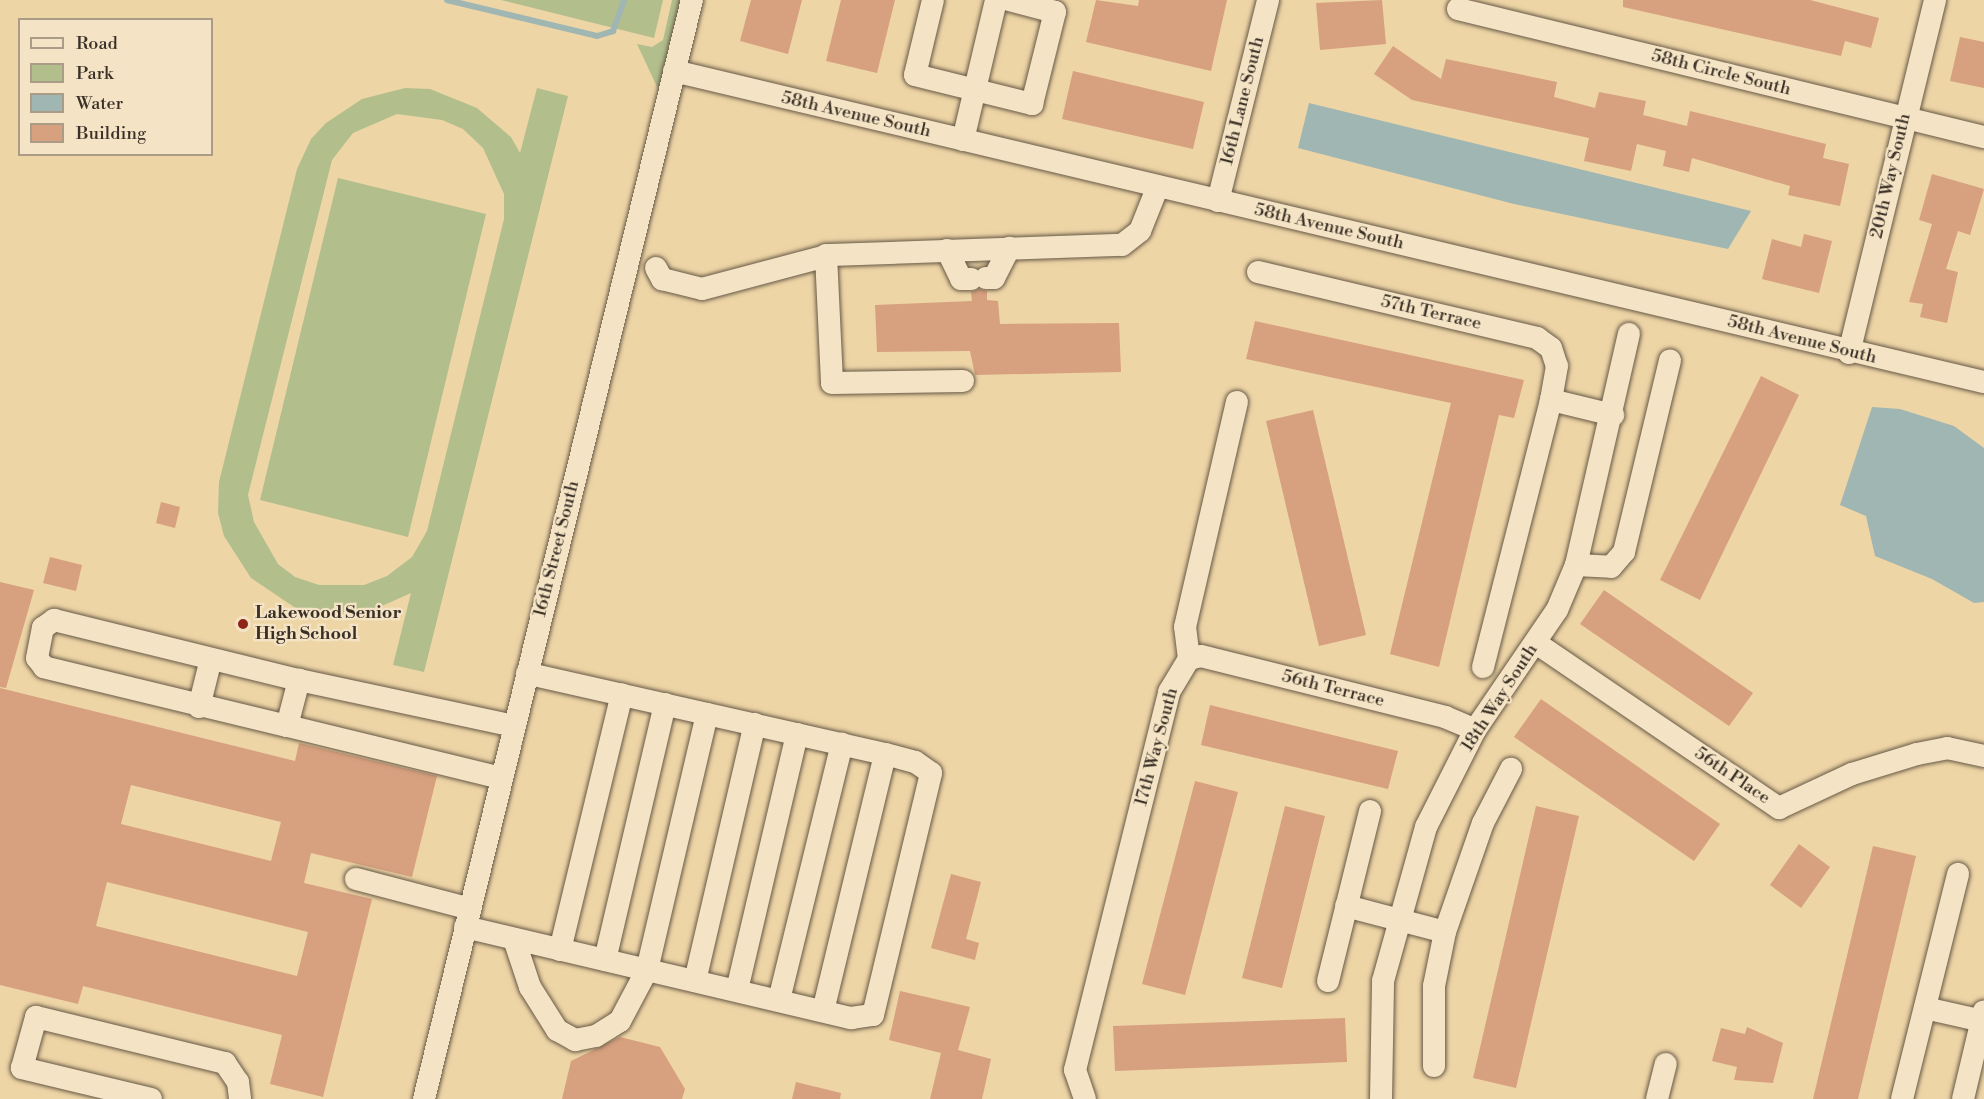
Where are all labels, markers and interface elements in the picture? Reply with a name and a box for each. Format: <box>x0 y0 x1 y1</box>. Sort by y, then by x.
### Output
legend <box>18 18 213 156</box>
text: Road <box>76 32 118 55</box>
street label: 16th Lane South <box>1217 35 1269 167</box>
street label: 58th Circle South <box>1649 45 1793 101</box>
text: Park <box>76 62 113 85</box>
street label: 58th Avenue South <box>779 87 933 143</box>
text: Water <box>76 92 123 115</box>
street label: 20th Way South <box>1866 111 1916 241</box>
text: Building <box>76 122 146 145</box>
street label: 58th Avenue South <box>1252 199 1406 255</box>
street label: 57th Terrace <box>1379 291 1483 335</box>
street label: 58th Avenue South <box>1725 311 1879 369</box>
street label: 16th Street South <box>530 479 584 619</box>
place label: Lakewood Senior High School <box>255 603 402 646</box>
marker: Lakewood Senior High School <box>236 617 250 631</box>
street label: 18th Way South <box>1457 640 1543 756</box>
street label: 56th Terrace <box>1279 666 1387 712</box>
street label: 17th Way South <box>1131 686 1183 808</box>
street label: 56th Place <box>1690 743 1774 809</box>

